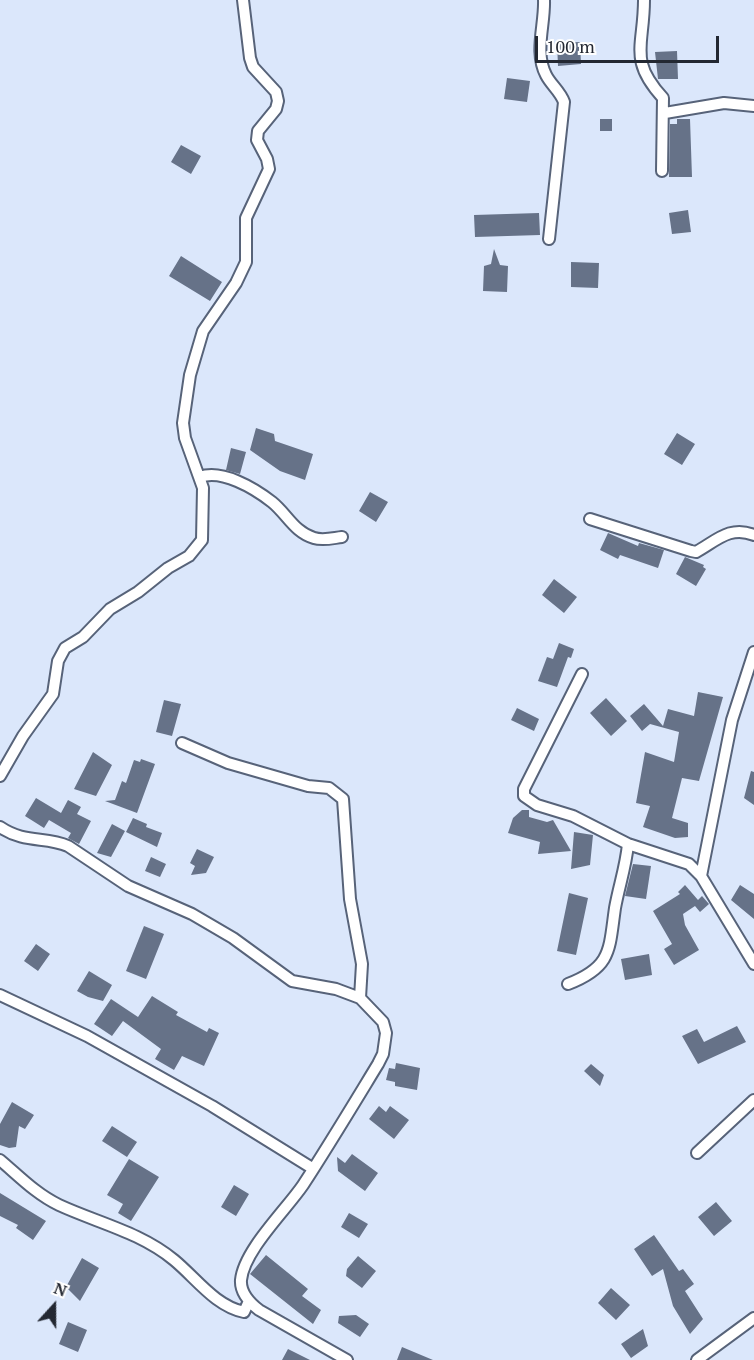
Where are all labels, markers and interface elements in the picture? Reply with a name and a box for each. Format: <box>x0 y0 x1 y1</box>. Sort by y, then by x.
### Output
scale bar <box>538 24 722 62</box>
text: 100 m <box>546 34 595 58</box>
north arrow <box>24 1276 84 1336</box>
text: N <box>51 1277 70 1302</box>

